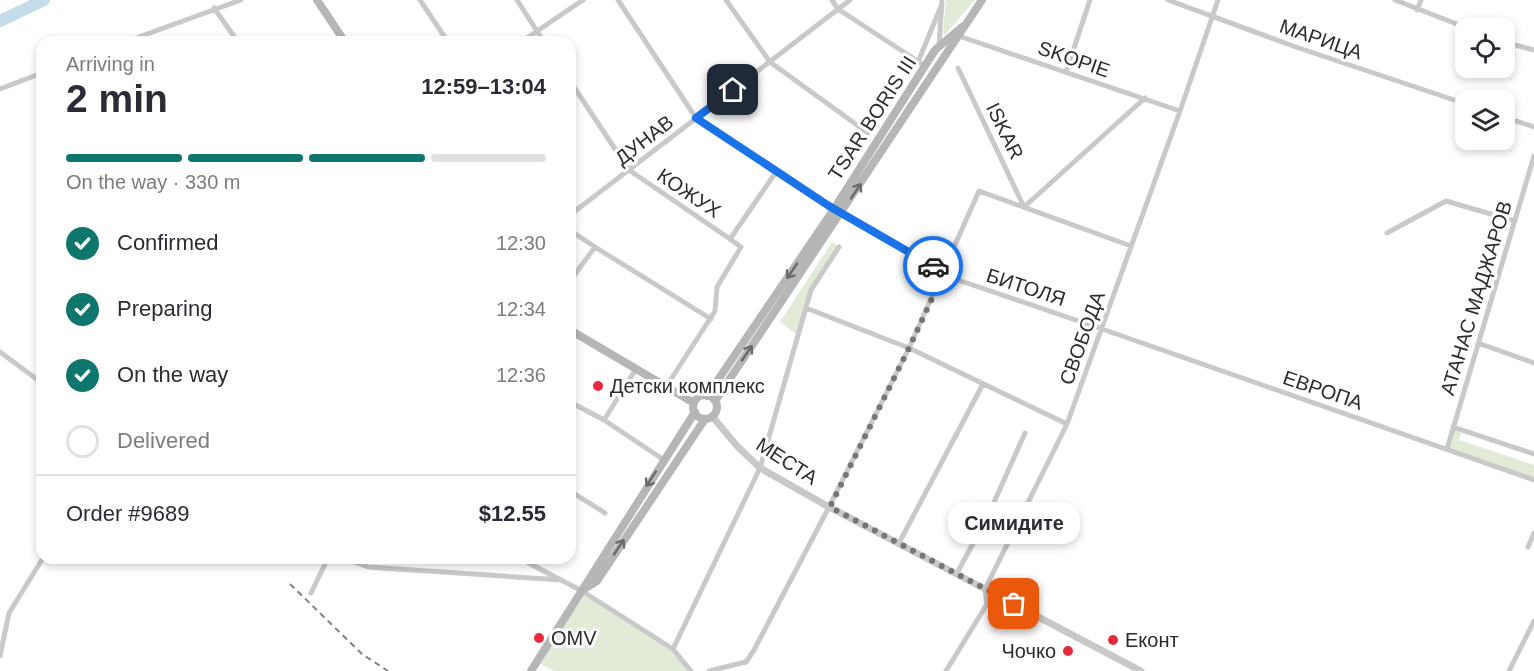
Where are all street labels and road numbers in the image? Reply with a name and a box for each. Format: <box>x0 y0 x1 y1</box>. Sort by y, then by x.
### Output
street label: МАРИЦА <box>1277 15 1366 64</box>
street label: SKOPIE <box>1035 36 1113 82</box>
street label: TSAR BORIS III <box>824 52 920 184</box>
street label: ISKAR <box>982 99 1028 163</box>
street label: ДУНАВ <box>611 111 677 169</box>
street label: КОЖУХ <box>653 164 725 222</box>
street label: АТАНАС МАДЖАРОВ <box>1436 198 1516 398</box>
street label: БИТОЛЯ <box>984 264 1068 310</box>
street label: СВОБОДА <box>1055 288 1109 388</box>
street label: ЕВРОПА <box>1280 366 1366 414</box>
street label: МЕСТА <box>752 433 822 489</box>

